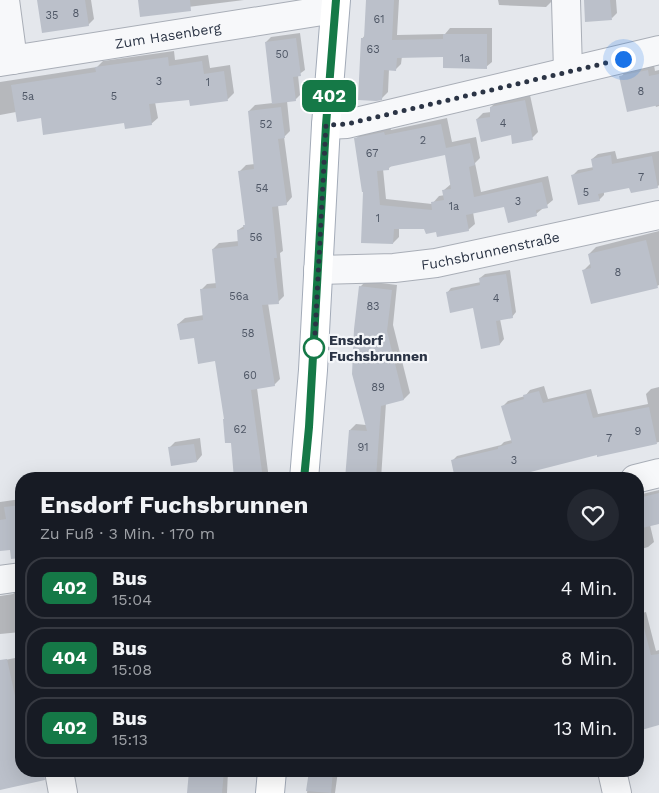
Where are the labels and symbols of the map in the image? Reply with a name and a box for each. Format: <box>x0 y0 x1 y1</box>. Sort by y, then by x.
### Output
house number: 8 <box>73 7 80 20</box>
house number: 35 <box>46 9 58 22</box>
house number: 61 <box>374 13 384 26</box>
street label: Zum Hasenberg <box>114 19 223 52</box>
house number: 63 <box>366 43 380 56</box>
your location <box>611 47 636 72</box>
house number: 50 <box>275 48 289 61</box>
house number: 1a <box>460 52 470 65</box>
house number: 3 <box>156 75 162 88</box>
house number: 1 <box>206 76 210 89</box>
line badge: 402 <box>300 80 358 112</box>
house number: 8 <box>638 85 645 98</box>
house number: 5a <box>22 90 34 103</box>
house number: 5 <box>111 90 117 103</box>
house number: 4 <box>500 117 507 130</box>
house number: 52 <box>260 118 272 131</box>
house number: 2 <box>420 134 426 147</box>
house number: 67 <box>366 147 378 160</box>
house number: 7 <box>638 171 644 184</box>
house number: 54 <box>255 182 269 195</box>
house number: 5 <box>583 186 589 199</box>
house number: 3 <box>515 195 521 208</box>
house number: 1a <box>449 200 459 213</box>
house number: 1 <box>376 212 380 225</box>
street label: Fuchsbrunnenstraße <box>420 229 561 273</box>
house number: 56 <box>249 231 263 244</box>
house number: 8 <box>615 266 622 279</box>
house number: 56a <box>229 290 249 303</box>
house number: 4 <box>493 292 500 305</box>
house number: 83 <box>367 300 379 313</box>
house number: 58 <box>241 327 255 340</box>
place label: Ensdorf Fuchsbrunnen <box>329 332 428 364</box>
marker: Ensdorf Fuchsbrunnen <box>303 337 325 359</box>
house number: 60 <box>243 369 257 382</box>
house number: 89 <box>371 381 385 394</box>
house number: 62 <box>233 423 247 436</box>
house number: 9 <box>635 425 642 438</box>
house number: 7 <box>606 432 612 445</box>
house number: 91 <box>357 441 369 454</box>
house number: 3 <box>511 454 517 467</box>

